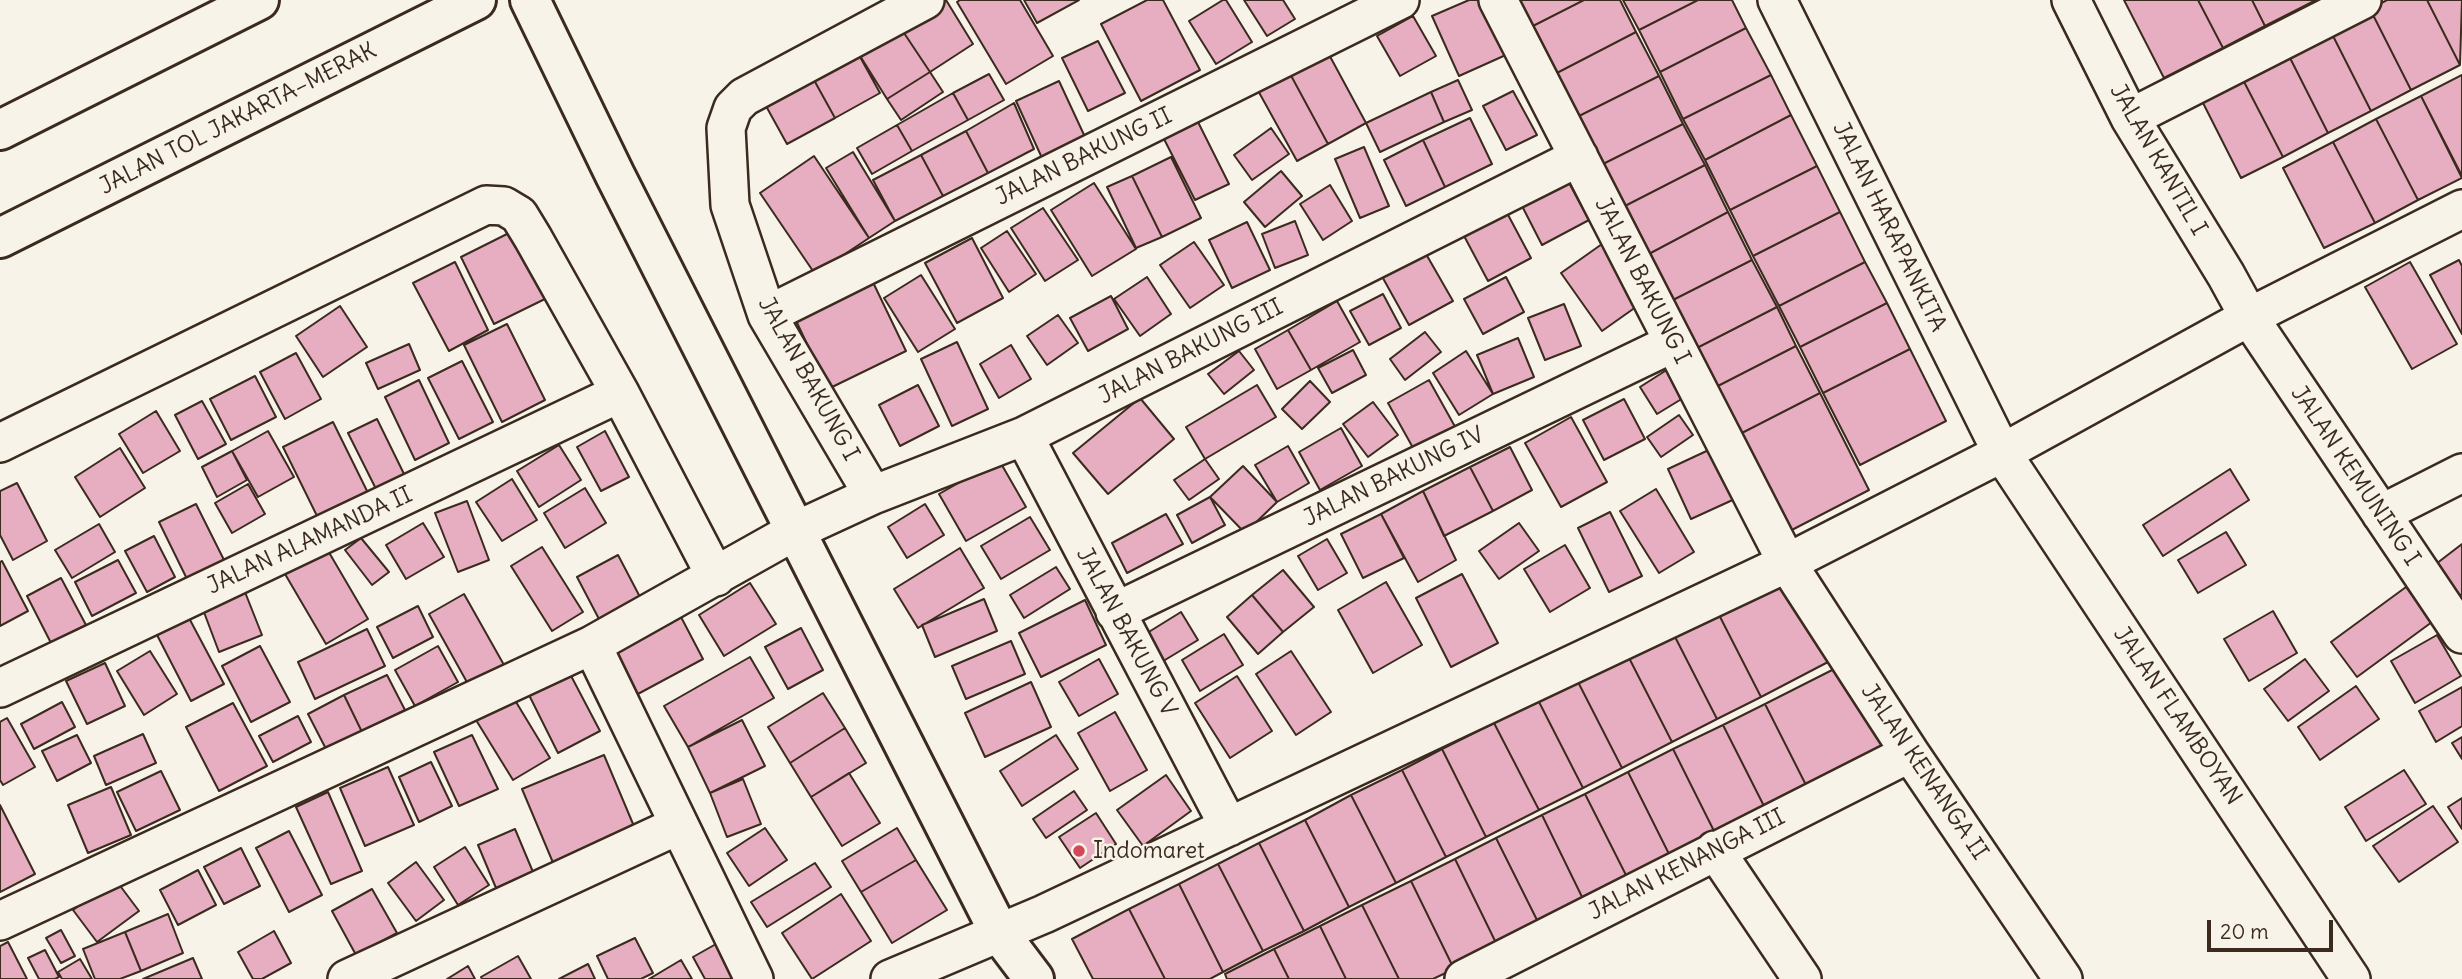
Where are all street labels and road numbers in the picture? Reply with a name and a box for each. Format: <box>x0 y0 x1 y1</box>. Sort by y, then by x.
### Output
street label: JALAN TOL JAKARTA–MERAK <box>95 37 381 201</box>
street label: JALAN KANTIL I <box>2103 79 2213 241</box>
street label: JALAN BAKUNG II <box>991 102 1177 212</box>
street label: JALAN HARAPANKITA <box>1826 118 1952 336</box>
street label: JALAN BAKUNG I <box>1588 193 1696 369</box>
street label: JALAN BAKUNG I <box>752 292 864 466</box>
street label: JALAN BAKUNG III <box>1094 294 1288 410</box>
street label: JALAN KEMUNING I <box>2285 381 2425 571</box>
street label: JALAN BAKUNG IV <box>1299 421 1489 533</box>
street label: JALAN ALAMANDA II <box>203 481 417 601</box>
street label: JALAN BAKUNG V <box>1070 543 1182 721</box>
street label: JALAN FLAMBOYAN <box>2107 622 2247 810</box>
street label: JALAN KENANGA II <box>1855 679 1993 865</box>
street label: JALAN KENANGA III <box>1584 804 1790 926</box>

